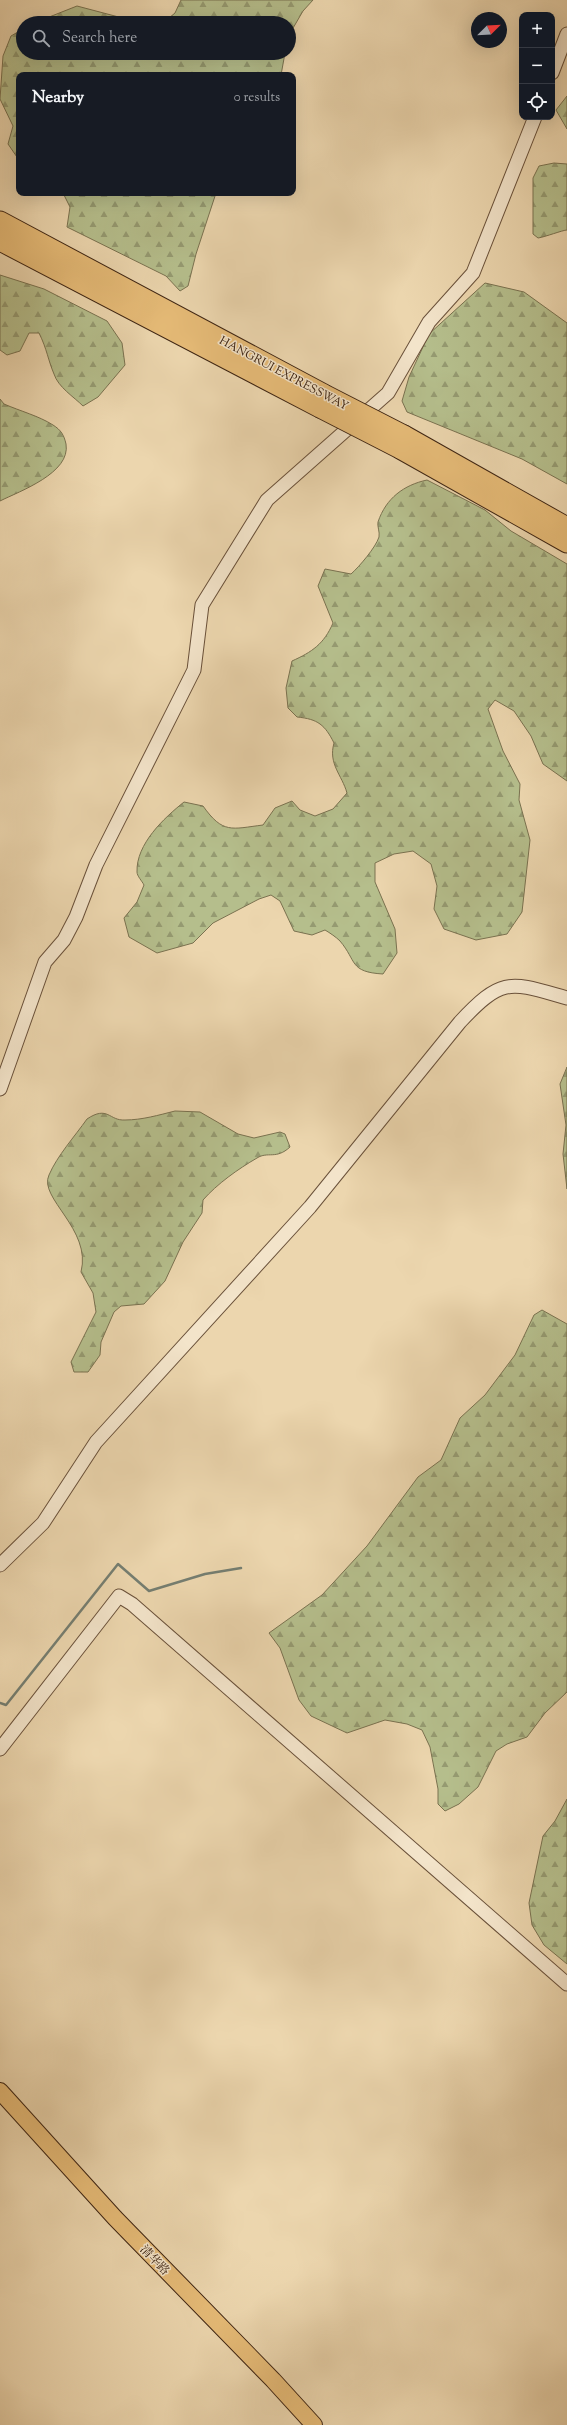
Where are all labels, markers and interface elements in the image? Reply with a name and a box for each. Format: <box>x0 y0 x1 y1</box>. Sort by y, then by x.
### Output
north arrow <box>471 12 507 48</box>
map controls <box>519 12 555 120</box>
button: + <box>519 12 555 48</box>
search box <box>16 16 296 60</box>
icon: search <box>30 27 52 49</box>
text: Search here <box>62 28 137 49</box>
button: − <box>519 48 555 84</box>
button: locate <box>519 84 555 120</box>
text: Nearby <box>32 86 84 110</box>
text: 0 results <box>234 89 280 107</box>
street label: HANGRUI EXPRESSWAY <box>216 332 352 416</box>
street label: 清华路 <box>135 2241 173 2280</box>

